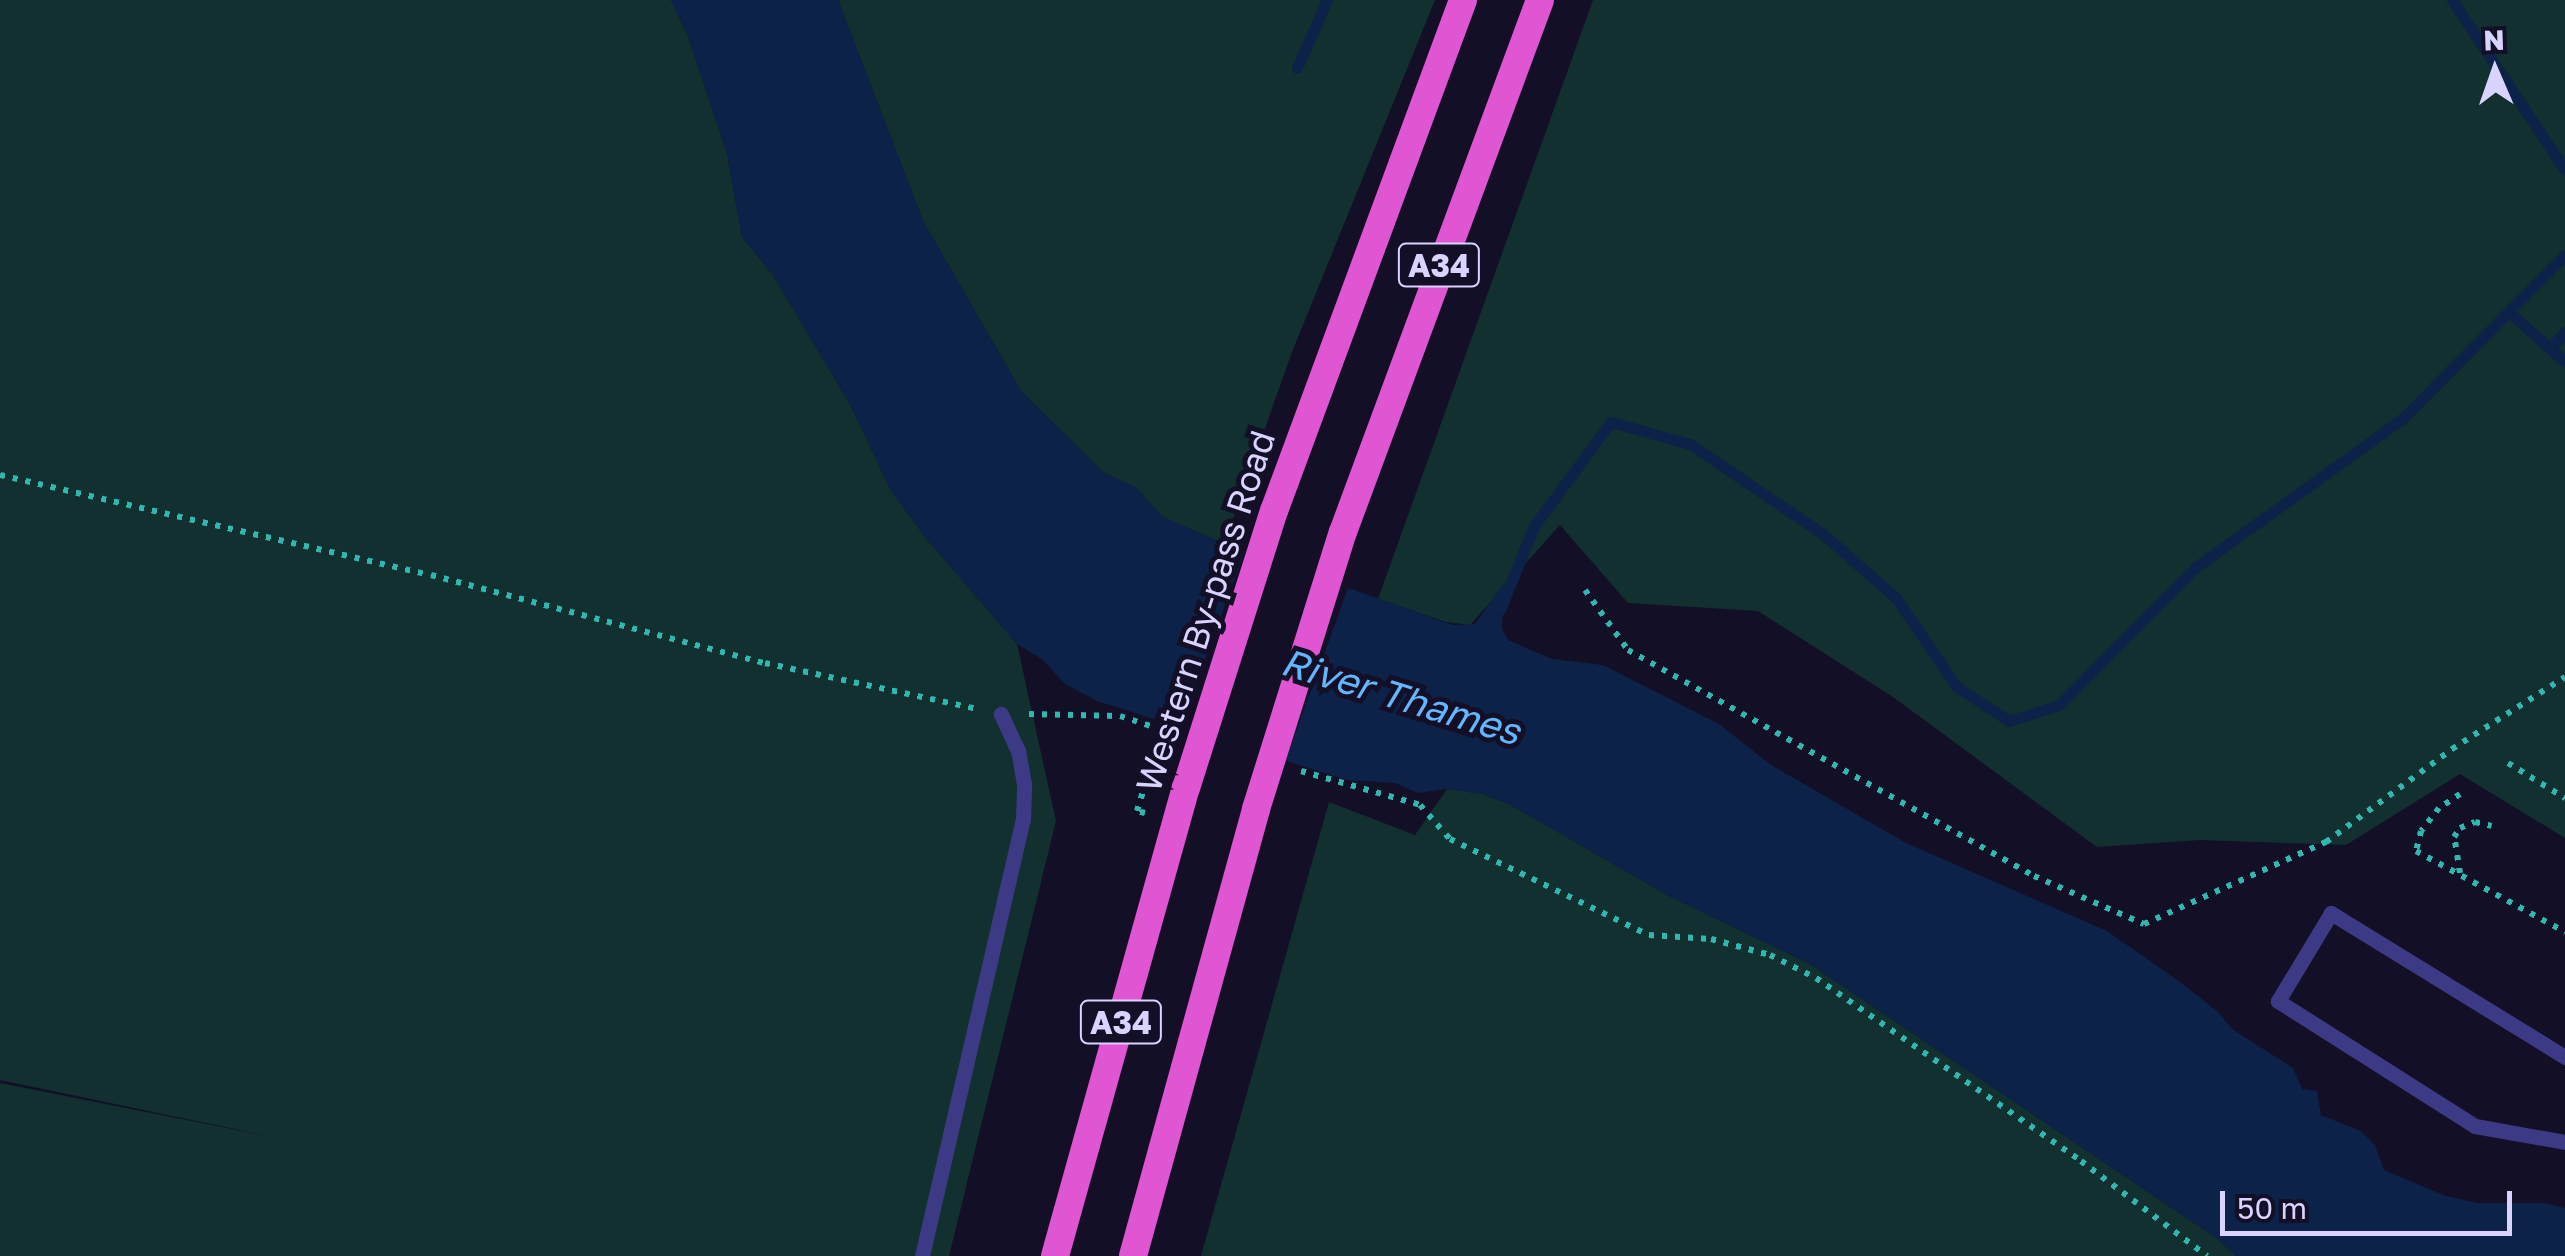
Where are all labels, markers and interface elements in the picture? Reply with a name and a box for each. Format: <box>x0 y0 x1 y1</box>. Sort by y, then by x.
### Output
north arrow <box>2445 20 2545 120</box>
text: N <box>2483 23 2505 56</box>
road number: A34 <box>1396 238 1482 292</box>
street label: Western By-pass Road <box>1127 425 1283 797</box>
water label: River Thames <box>1276 638 1526 754</box>
road number: A34 <box>1078 995 1164 1049</box>
scale bar <box>2225 1171 2518 1233</box>
text: 50 m <box>2237 1190 2307 1226</box>

